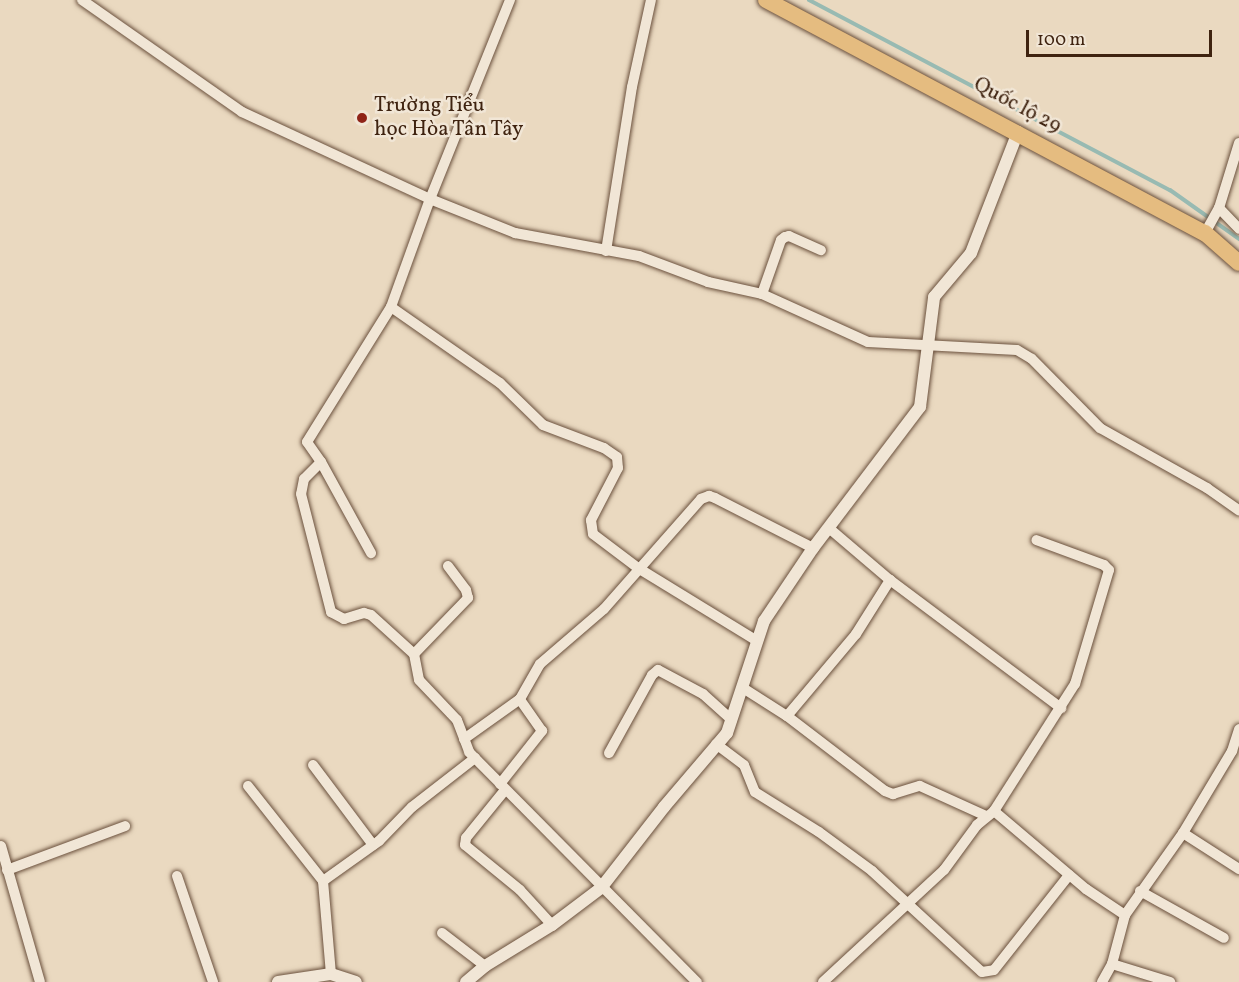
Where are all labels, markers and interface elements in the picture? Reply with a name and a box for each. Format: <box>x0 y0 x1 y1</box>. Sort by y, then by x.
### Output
scale bar <box>1029 18 1215 56</box>
text: 100 m <box>1037 28 1086 53</box>
street label: Quốc lộ 29 <box>969 72 1065 140</box>
place label: Trường Tiểu học Hòa Tân Tây <box>374 93 525 143</box>
marker: Trường Tiểu học Hòa Tân Tây <box>355 111 369 125</box>

